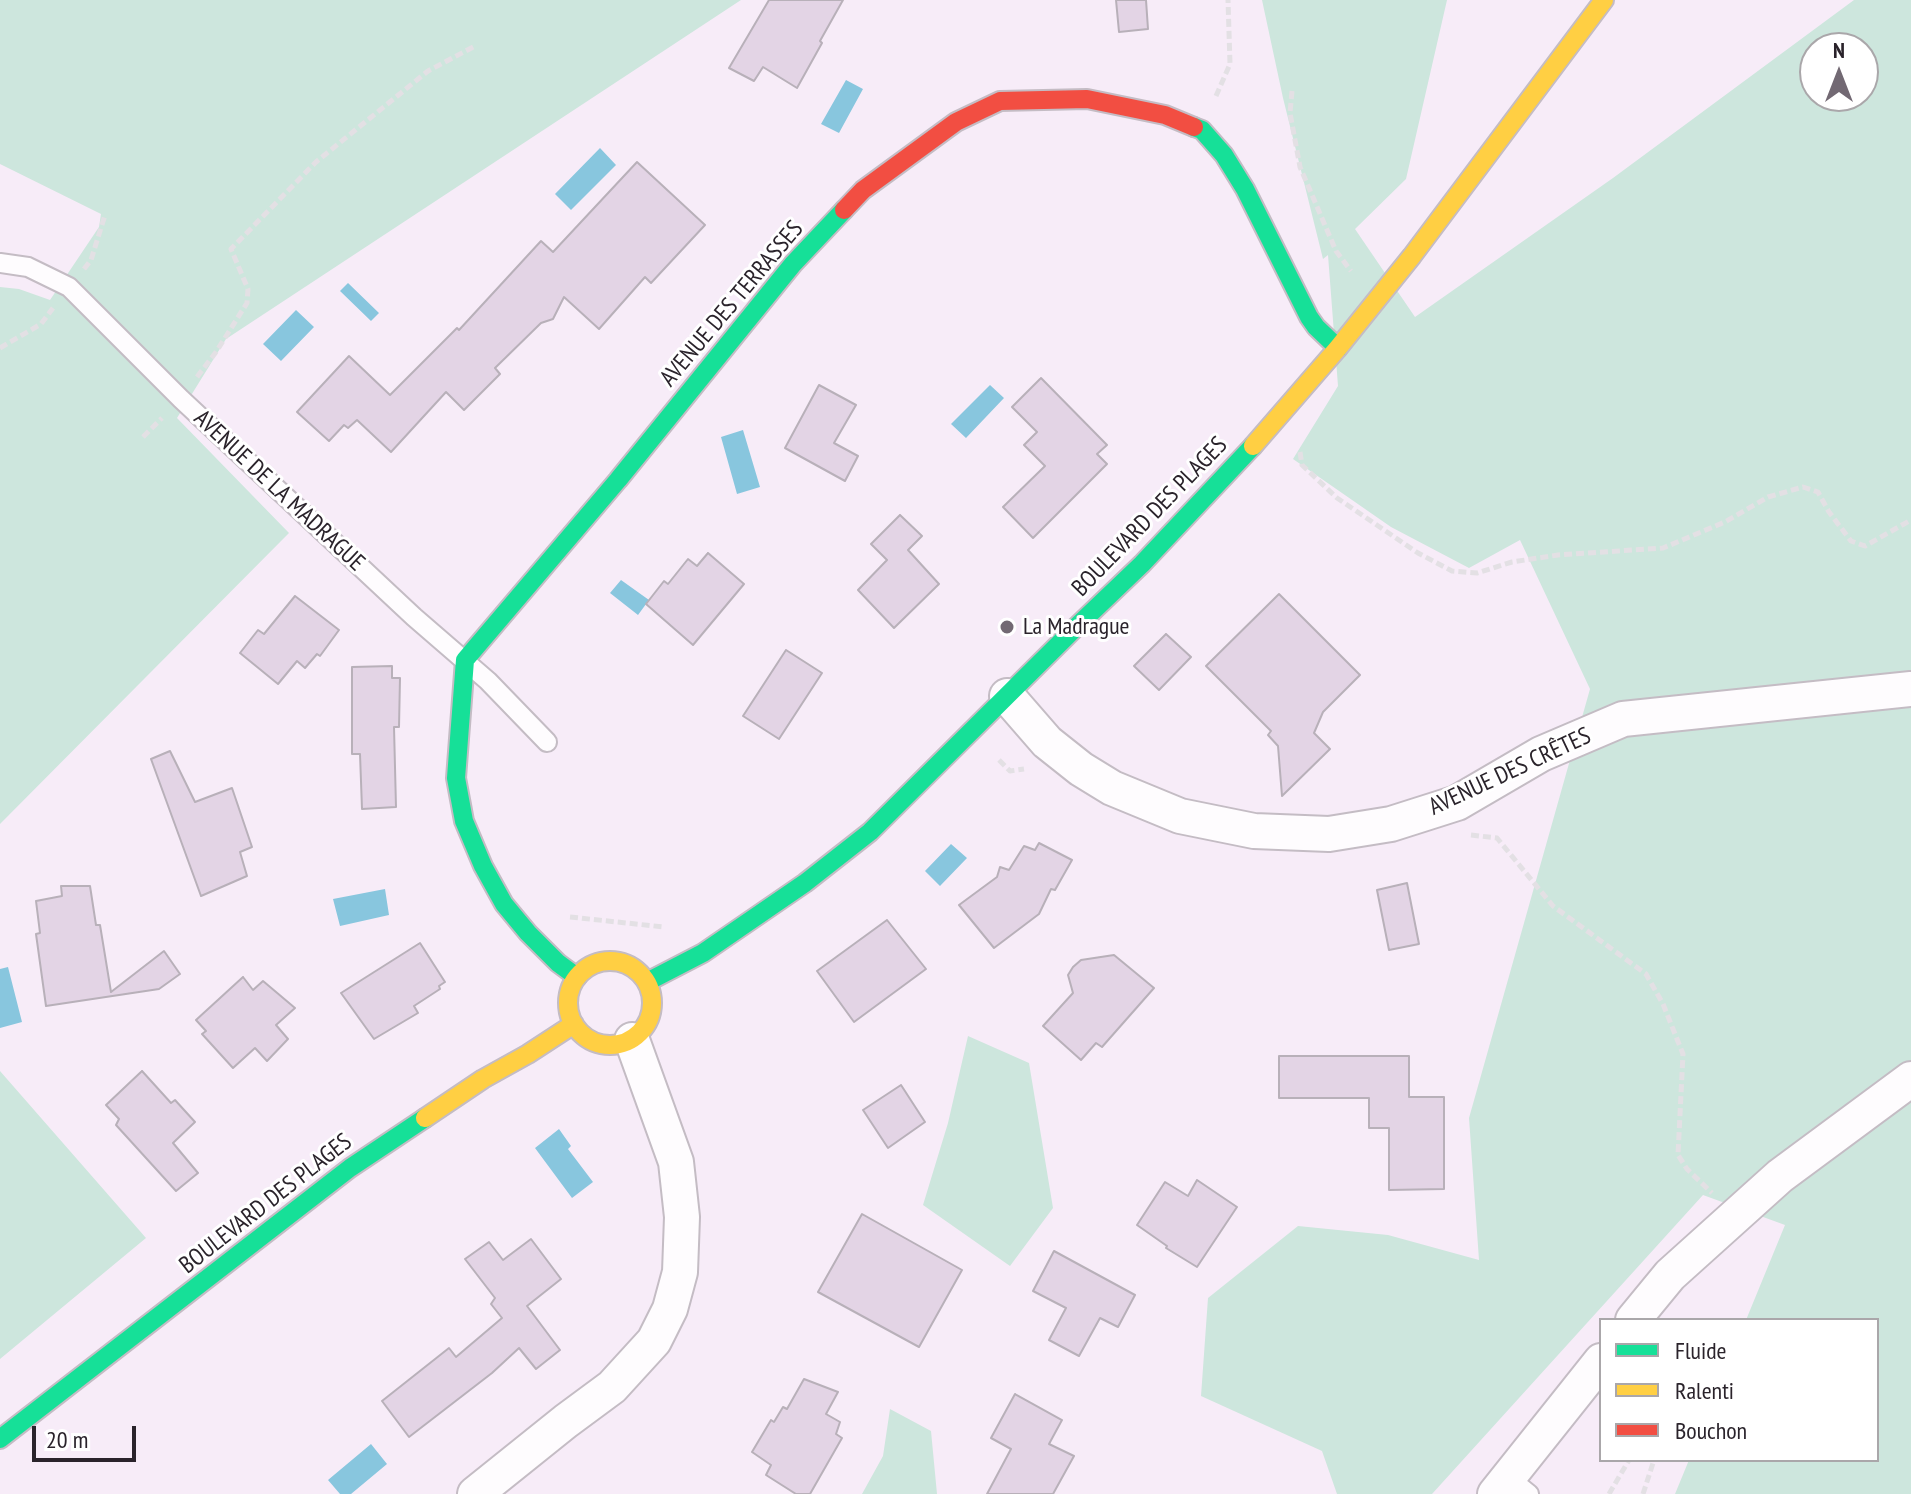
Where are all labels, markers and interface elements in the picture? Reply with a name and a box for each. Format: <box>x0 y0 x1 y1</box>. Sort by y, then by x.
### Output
north arrow <box>1799 32 1879 112</box>
text: N <box>1833 36 1845 64</box>
street label: AVENUE DES TERRASSES <box>654 216 810 392</box>
street label: AVENUE DE LA MADRAGUE <box>188 404 370 578</box>
street label: BOULEVARD DES PLAGES <box>1067 431 1233 603</box>
place label: La Madrague <box>1023 613 1129 641</box>
marker: La Madrague <box>998 618 1016 636</box>
street label: AVENUE DES CRÊTES <box>1425 722 1595 822</box>
street label: BOULEVARD DES PLAGES <box>174 1128 358 1280</box>
legend <box>1599 1318 1879 1462</box>
text: Fluide <box>1675 1335 1726 1366</box>
text: Ralenti <box>1675 1375 1734 1406</box>
scale bar <box>36 1410 140 1460</box>
text: Bouchon <box>1675 1415 1747 1446</box>
text: 20 m <box>46 1424 88 1455</box>

